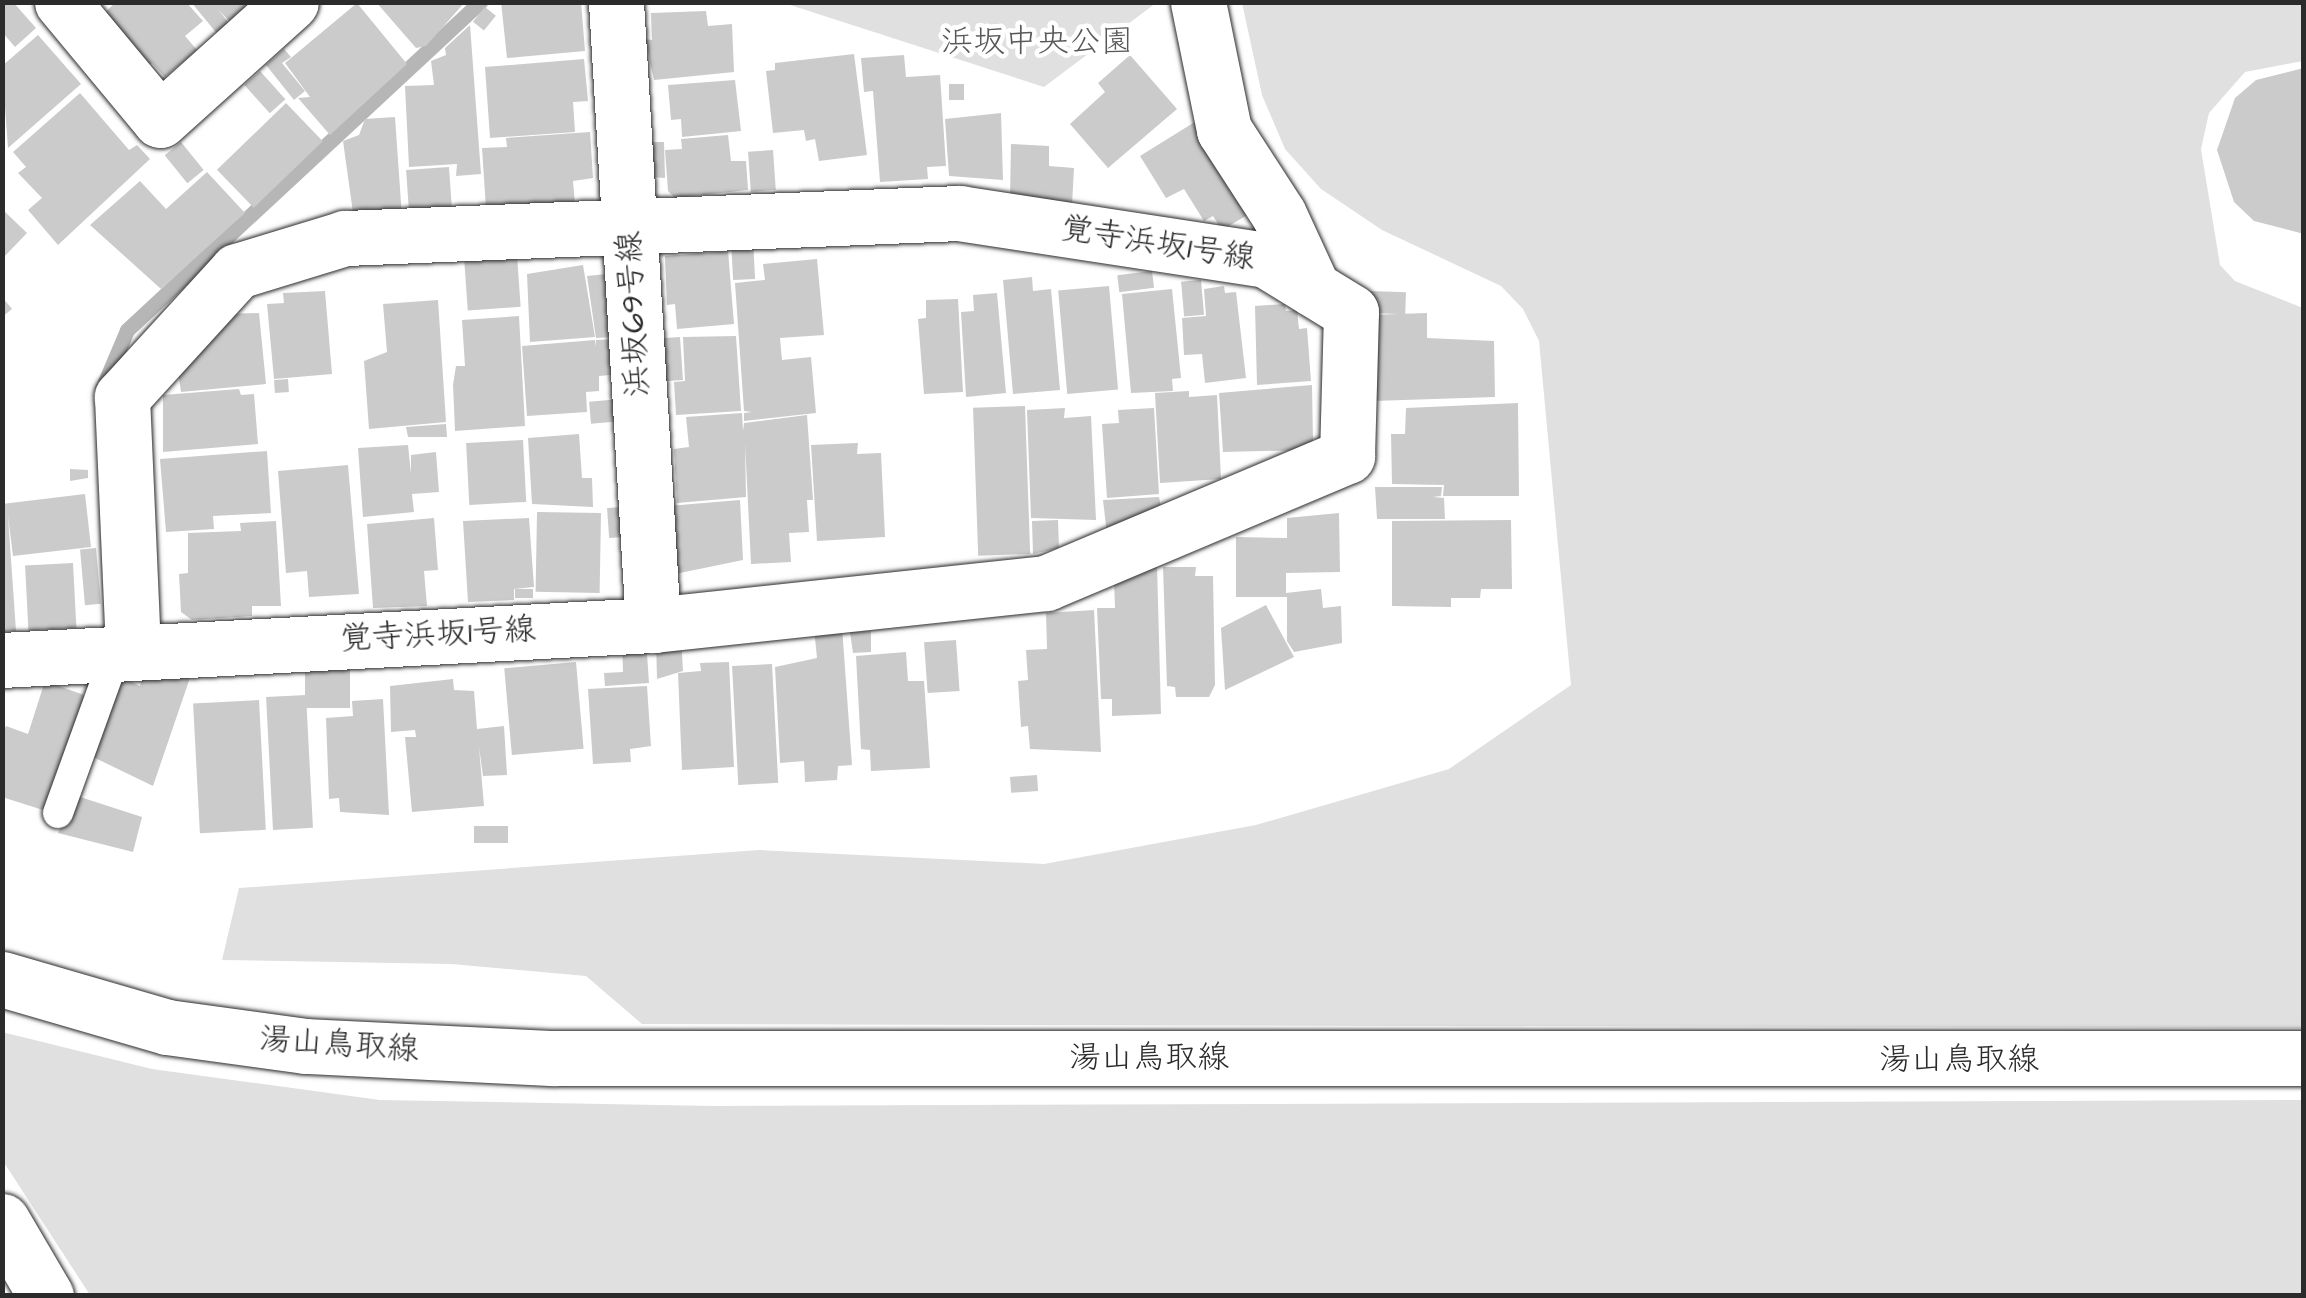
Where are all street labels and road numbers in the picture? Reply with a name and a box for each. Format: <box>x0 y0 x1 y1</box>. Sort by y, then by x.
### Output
street label: 覚寺浜坂1号線 <box>1058 210 1258 278</box>
street label: 浜坂69号線 <box>610 230 658 398</box>
street label: 覚寺浜坂1号線 <box>339 611 537 659</box>
street label: 湯山鳥取線 <box>258 1020 420 1070</box>
street label: 湯山鳥取線 <box>1069 1039 1229 1077</box>
street label: 湯山鳥取線 <box>1879 1041 2039 1079</box>

